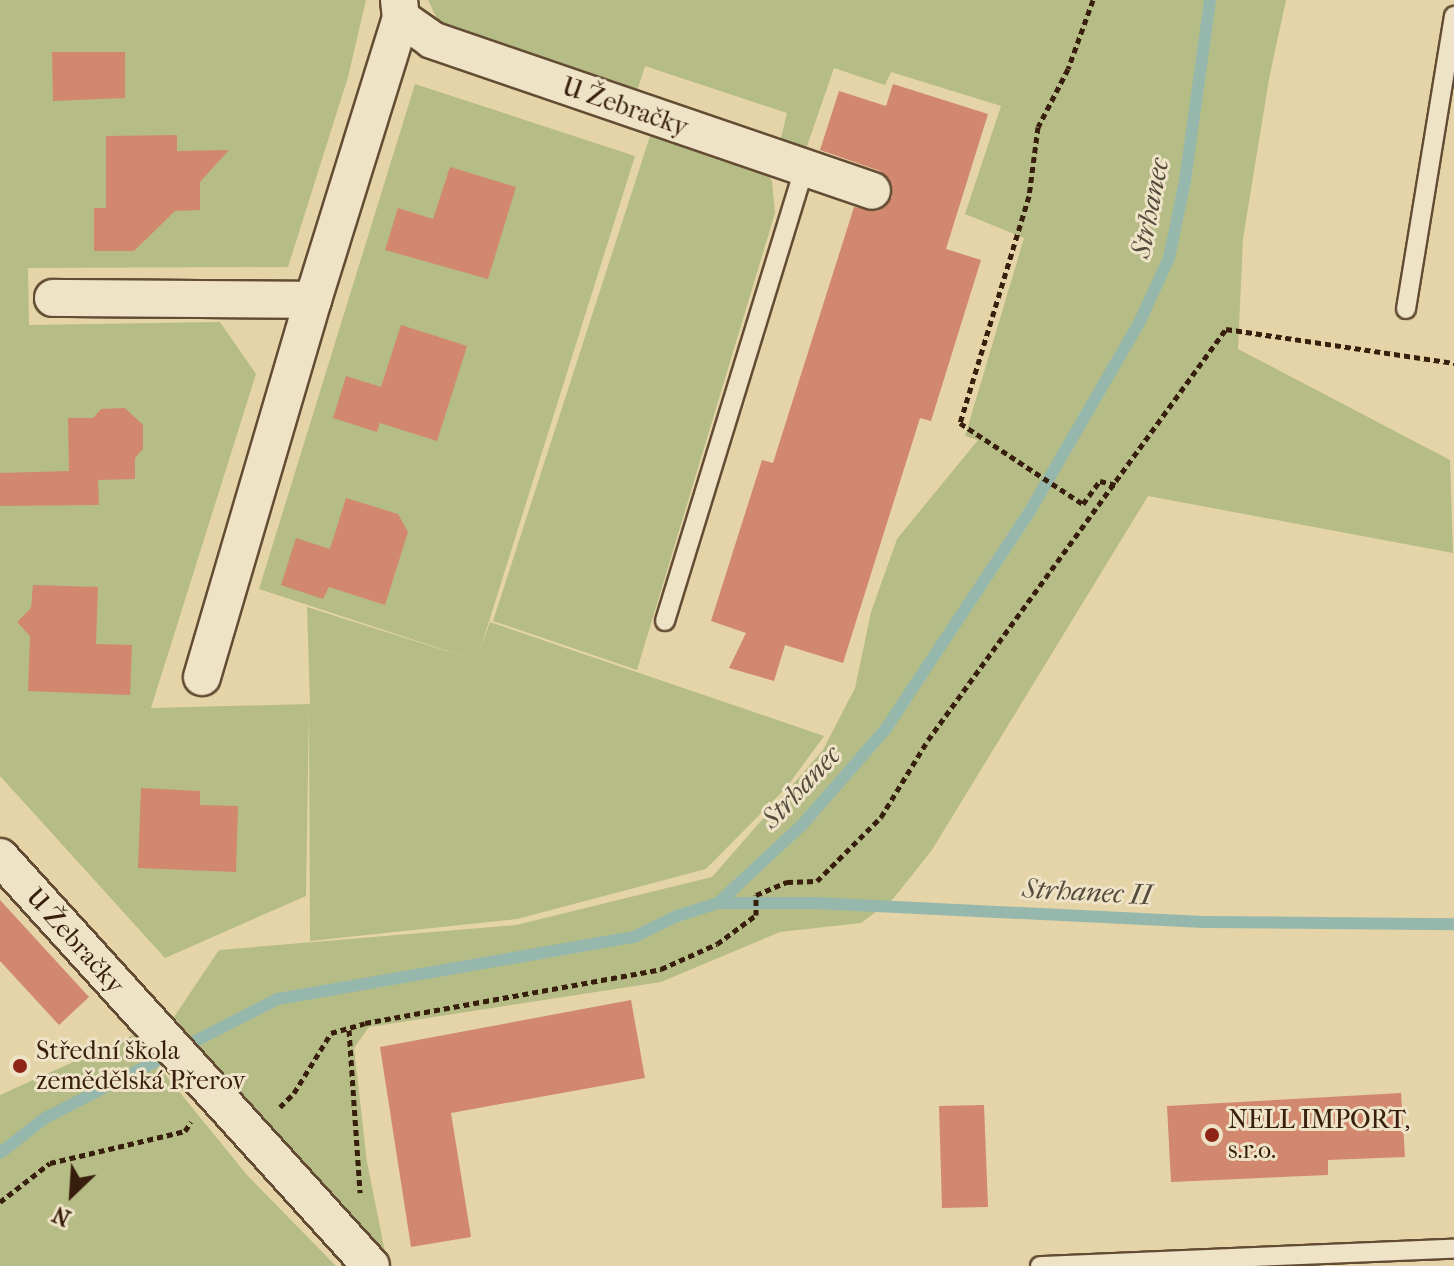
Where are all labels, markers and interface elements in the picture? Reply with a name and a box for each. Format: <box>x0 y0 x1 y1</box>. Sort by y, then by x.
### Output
street label: U Žebračky <box>558 71 692 143</box>
water label: Strhanec <box>1124 155 1176 261</box>
water label: Strhanec <box>754 738 848 836</box>
water label: Strhanec II <box>1021 872 1153 912</box>
street label: U Žebračky <box>19 882 131 1000</box>
place label: Střední škola zemědělská Přerov <box>36 1035 245 1096</box>
marker: Střední škola zemědělská Přerov <box>11 1057 29 1075</box>
place label: NELL IMPORT, s.r.o. <box>1228 1104 1410 1166</box>
marker: NELL IMPORT, s.r.o. <box>1203 1126 1221 1144</box>
north arrow <box>32 1154 112 1234</box>
text: N <box>49 1200 75 1231</box>

